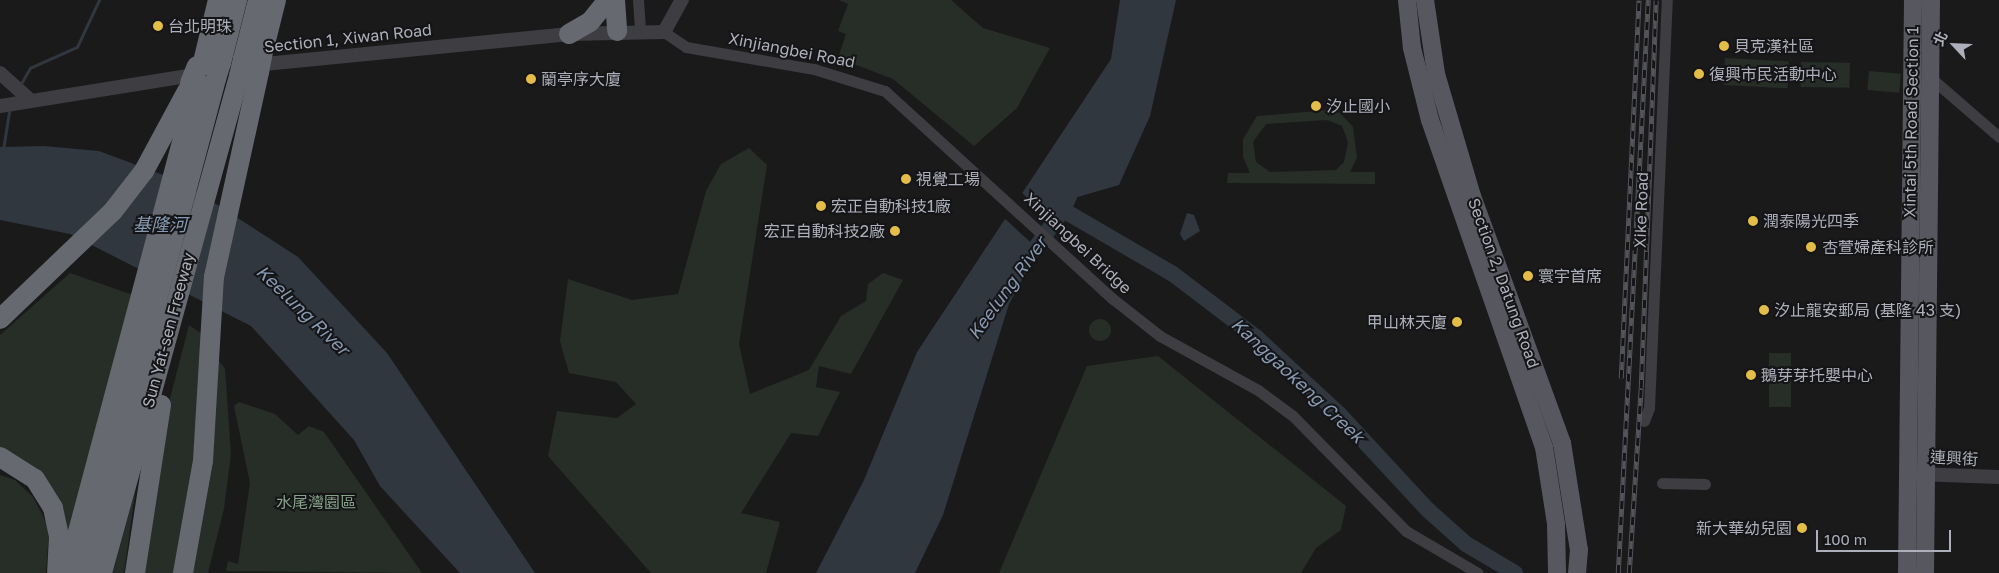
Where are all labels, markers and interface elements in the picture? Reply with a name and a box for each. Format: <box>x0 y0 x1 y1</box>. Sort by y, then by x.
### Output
place label: 台北明珠 <box>168 16 232 36</box>
marker: 台北明珠 <box>152 20 164 32</box>
street label: Section 1, Xiwan Road <box>263 20 433 56</box>
north arrow <box>1929 20 1979 70</box>
street label: Xintai 5th Road Section 1 <box>1900 26 1922 218</box>
street label: Xinjiangbei Road <box>727 28 857 72</box>
text: 北 <box>1929 29 1951 48</box>
place label: 貝克漢社區 <box>1734 36 1814 56</box>
marker: 貝克漢社區 <box>1718 40 1730 52</box>
place label: 復興市民活動中心 <box>1709 64 1837 84</box>
marker: 復興市民活動中心 <box>1693 68 1705 80</box>
place label: 蘭亭序大廈 <box>541 69 621 89</box>
marker: 蘭亭序大廈 <box>525 73 537 85</box>
place label: 汐止國小 <box>1326 96 1390 116</box>
marker: 汐止國小 <box>1310 100 1322 112</box>
place label: 視覺工場 <box>916 169 980 189</box>
street label: Xike Road <box>1630 172 1652 248</box>
marker: 視覺工場 <box>900 173 912 185</box>
street label: Xinjiangbei Bridge <box>1020 188 1136 298</box>
street label: Section 2, Datung Road <box>1464 195 1544 371</box>
place label: 宏正自動科技1廠 <box>831 196 951 216</box>
marker: 宏正自動科技1廠 <box>815 200 827 212</box>
place label: 潤泰陽光四季 <box>1763 211 1859 231</box>
water label: 基隆河 <box>133 213 187 235</box>
marker: 潤泰陽光四季 <box>1747 215 1759 227</box>
place label: 宏正自動科技2廠 <box>764 221 885 241</box>
marker: 宏正自動科技2廠 <box>889 225 901 237</box>
water label: Keelung River <box>963 233 1051 343</box>
place label: 杏萱婦產科診所 <box>1822 237 1934 257</box>
marker: 杏萱婦產科診所 <box>1804 240 1818 254</box>
street label: Sun Yat-sen Freeway <box>138 250 198 410</box>
water label: Keelung River <box>252 260 354 360</box>
place label: 寰宇首席 <box>1538 266 1602 286</box>
marker: 寰宇首席 <box>1522 270 1534 282</box>
place label: 汐止龍安郵局 (基隆 43 支) <box>1774 300 1961 320</box>
marker: 汐止龍安郵局 (基隆 43 支) <box>1758 304 1770 316</box>
place label: 甲山林天廈 <box>1367 312 1447 332</box>
water label: Kanggaokeng Creek <box>1227 313 1369 447</box>
marker: 甲山林天廈 <box>1451 316 1463 328</box>
place label: 鵝芽芽托嬰中心 <box>1761 365 1873 385</box>
marker: 鵝芽芽托嬰中心 <box>1745 369 1757 381</box>
street label: 連興街 <box>1930 447 1978 469</box>
park label: 水尾灣園區 <box>276 492 356 512</box>
place label: 新大華幼兒園 <box>1696 518 1792 538</box>
scale bar <box>1819 520 1954 552</box>
marker: 新大華幼兒園 <box>1796 522 1808 534</box>
text: 100 m <box>1824 530 1867 548</box>

